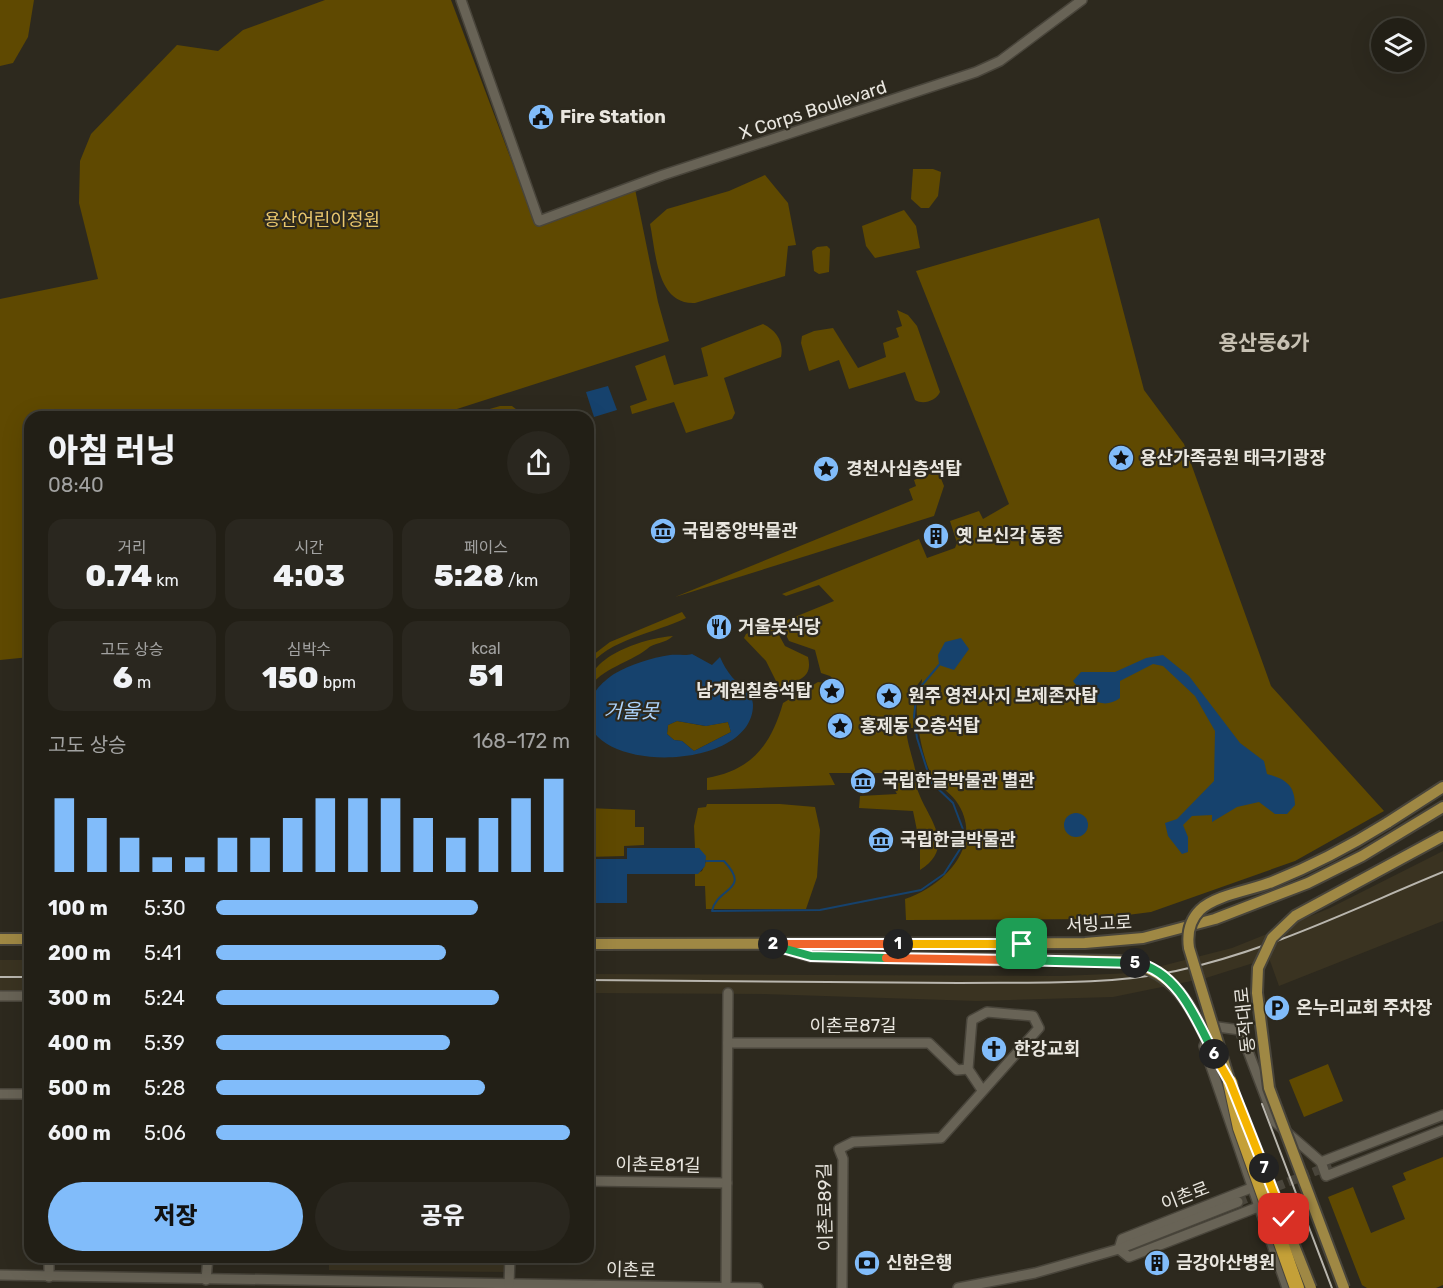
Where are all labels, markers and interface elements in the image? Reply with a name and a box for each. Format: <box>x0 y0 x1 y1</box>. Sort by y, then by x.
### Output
map controls <box>1371 18 1425 72</box>
button: layers <box>1371 18 1425 72</box>
street label: X Corps Boulevard <box>737 76 889 144</box>
public building icon: Fire Station <box>526 102 556 132</box>
place label: Fire Station <box>560 106 666 128</box>
park label: 용산어린이정원 <box>264 209 380 231</box>
district label: 용산동6가 <box>1219 330 1309 355</box>
text: 아침 러닝 <box>48 431 176 470</box>
button: share <box>507 431 570 494</box>
place icon: 용산가족공원 태극기광장 <box>1106 443 1136 473</box>
place label: 용산가족공원 태극기광장 <box>1140 447 1326 469</box>
place icon: 경천사십층석탑 <box>811 454 841 484</box>
place label: 경천사십층석탑 <box>846 458 962 480</box>
text: 08:40 <box>48 473 104 497</box>
museum icon: 국립중앙박물관 <box>648 516 678 546</box>
place label: 국립중앙박물관 <box>682 520 798 542</box>
building icon: 옛 보신각 동종 <box>921 521 951 551</box>
place label: 옛 보신각 동종 <box>956 525 1063 547</box>
text: 거리 <box>117 538 147 557</box>
text: 시간 <box>294 538 324 557</box>
text: 페이스 <box>464 538 508 557</box>
text: 0.74 <box>85 558 152 594</box>
text: 4:03 <box>273 558 345 594</box>
text: 5:28 <box>434 558 504 594</box>
text: km <box>152 571 179 590</box>
text: /km <box>504 571 538 590</box>
restaurant icon: 거울못식당 <box>704 612 734 642</box>
place label: 거울못식당 <box>738 616 821 638</box>
text: kcal <box>471 639 501 658</box>
text: 고도 상승 <box>101 640 163 659</box>
text: 심박수 <box>287 640 331 659</box>
text: 51 <box>468 658 504 694</box>
text: 6 <box>113 660 133 696</box>
text: 150 <box>262 660 319 696</box>
text: m <box>133 673 151 692</box>
text: bpm <box>319 673 356 692</box>
place icon: 남계원칠층석탑 <box>817 676 847 706</box>
place label: 남계원칠층석탑 <box>696 680 812 702</box>
place icon: 원주 영전사지 보제존자탑 <box>874 681 904 711</box>
place label: 원주 영전사지 보제존자탑 <box>908 685 1098 707</box>
water label: 거울못 <box>603 699 660 723</box>
place icon: 홍제동 오층석탑 <box>825 711 855 741</box>
place label: 홍제동 오층석탑 <box>860 715 980 737</box>
text: 168–172 m <box>473 729 570 753</box>
text: 고도 상승 <box>48 733 127 757</box>
museum icon: 국립한글박물관 별관 <box>848 766 878 796</box>
place label: 국립한글박물관 별관 <box>882 770 1035 792</box>
museum icon: 국립한글박물관 <box>866 825 896 855</box>
place label: 국립한글박물관 <box>900 829 1016 851</box>
text: 100 m <box>48 896 108 920</box>
text: 5:30 <box>144 896 186 920</box>
street label: 서빙고로 <box>1065 911 1133 937</box>
pin <box>996 918 1047 969</box>
icon: arrive <box>1005 927 1038 960</box>
pin: 2 <box>758 929 788 959</box>
pin: 1 <box>883 929 913 959</box>
text: 2 <box>768 934 778 953</box>
text: 1 <box>894 934 902 953</box>
text: 200 m <box>48 941 111 965</box>
text: 5:41 <box>144 941 182 965</box>
pin: 5 <box>1120 948 1150 978</box>
text: 5 <box>1130 953 1140 972</box>
text: 300 m <box>48 986 111 1010</box>
text: 5:24 <box>144 986 185 1010</box>
street label: 동작대로 <box>1231 986 1259 1054</box>
parking icon: 온누리교회 주차장 <box>1262 993 1292 1023</box>
place label: 온누리교회 주차장 <box>1296 997 1433 1019</box>
street label: 이촌로87길 <box>810 1015 896 1037</box>
text: 400 m <box>48 1031 111 1055</box>
text: 5:39 <box>144 1031 185 1055</box>
church icon: 한강교회 <box>979 1034 1009 1064</box>
place label: 한강교회 <box>1014 1038 1080 1060</box>
pin: 6 <box>1199 1039 1229 1069</box>
text: 6 <box>1209 1044 1219 1063</box>
text: 500 m <box>48 1076 111 1100</box>
text: 5:28 <box>144 1076 185 1100</box>
text: 600 m <box>48 1121 111 1145</box>
text: 5:06 <box>144 1121 186 1145</box>
street label: 이촌로81길 <box>615 1153 701 1177</box>
pin: 7 <box>1249 1153 1279 1183</box>
text: 7 <box>1259 1158 1269 1177</box>
street label: 이촌로89길 <box>813 1163 837 1251</box>
street label: 이촌로 <box>1158 1177 1212 1215</box>
button: 저장 <box>48 1182 303 1251</box>
button: 공유 <box>315 1182 570 1251</box>
pin <box>1258 1193 1309 1244</box>
icon: check <box>1267 1202 1300 1235</box>
bank icon: 신한은행 <box>852 1248 882 1278</box>
building icon: 금강아산병원 <box>1142 1248 1172 1278</box>
place label: 신한은행 <box>886 1252 952 1274</box>
place label: 금강아산병원 <box>1176 1252 1275 1274</box>
street label: 이촌로 <box>606 1259 656 1281</box>

